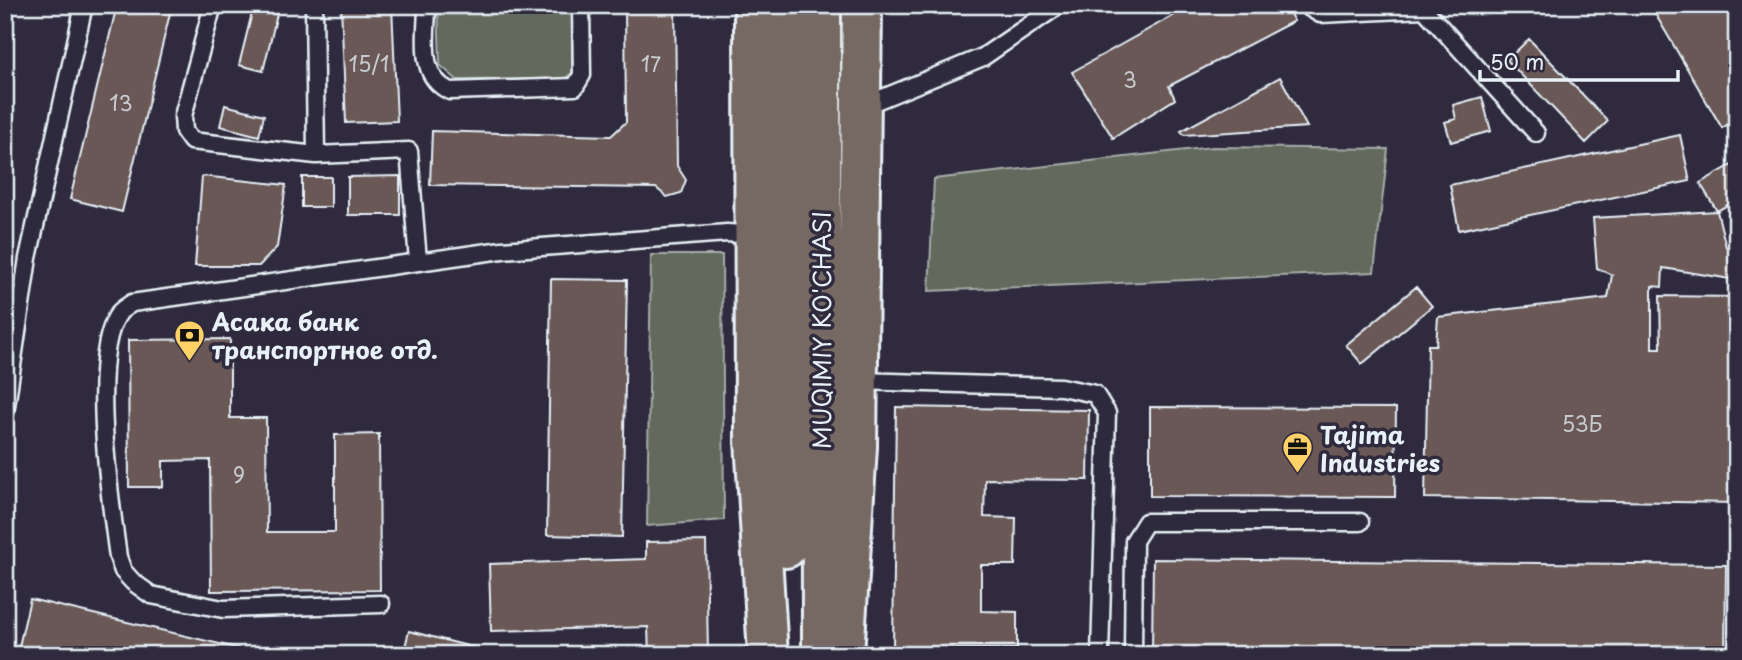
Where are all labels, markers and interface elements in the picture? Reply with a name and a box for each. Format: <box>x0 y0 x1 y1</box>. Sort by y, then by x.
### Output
scale bar <box>1480 38 1677 82</box>
text: 50 m <box>1490 45 1544 77</box>
house number: 15/1 <box>349 47 389 79</box>
house number: 17 <box>641 47 661 79</box>
house number: 3 <box>1123 63 1137 95</box>
house number: 13 <box>109 86 133 118</box>
street label: MUQIMIY KO'CHASI <box>803 211 839 449</box>
place label: Асака банк транспортное отд. <box>211 303 438 367</box>
bank icon: Асака банк транспортное отд. <box>172 318 206 362</box>
house number: 53Б <box>1562 407 1602 439</box>
place label: Tajima Industries <box>1320 416 1440 480</box>
office icon: Tajima Industries <box>1280 431 1314 475</box>
house number: 9 <box>233 458 245 490</box>

